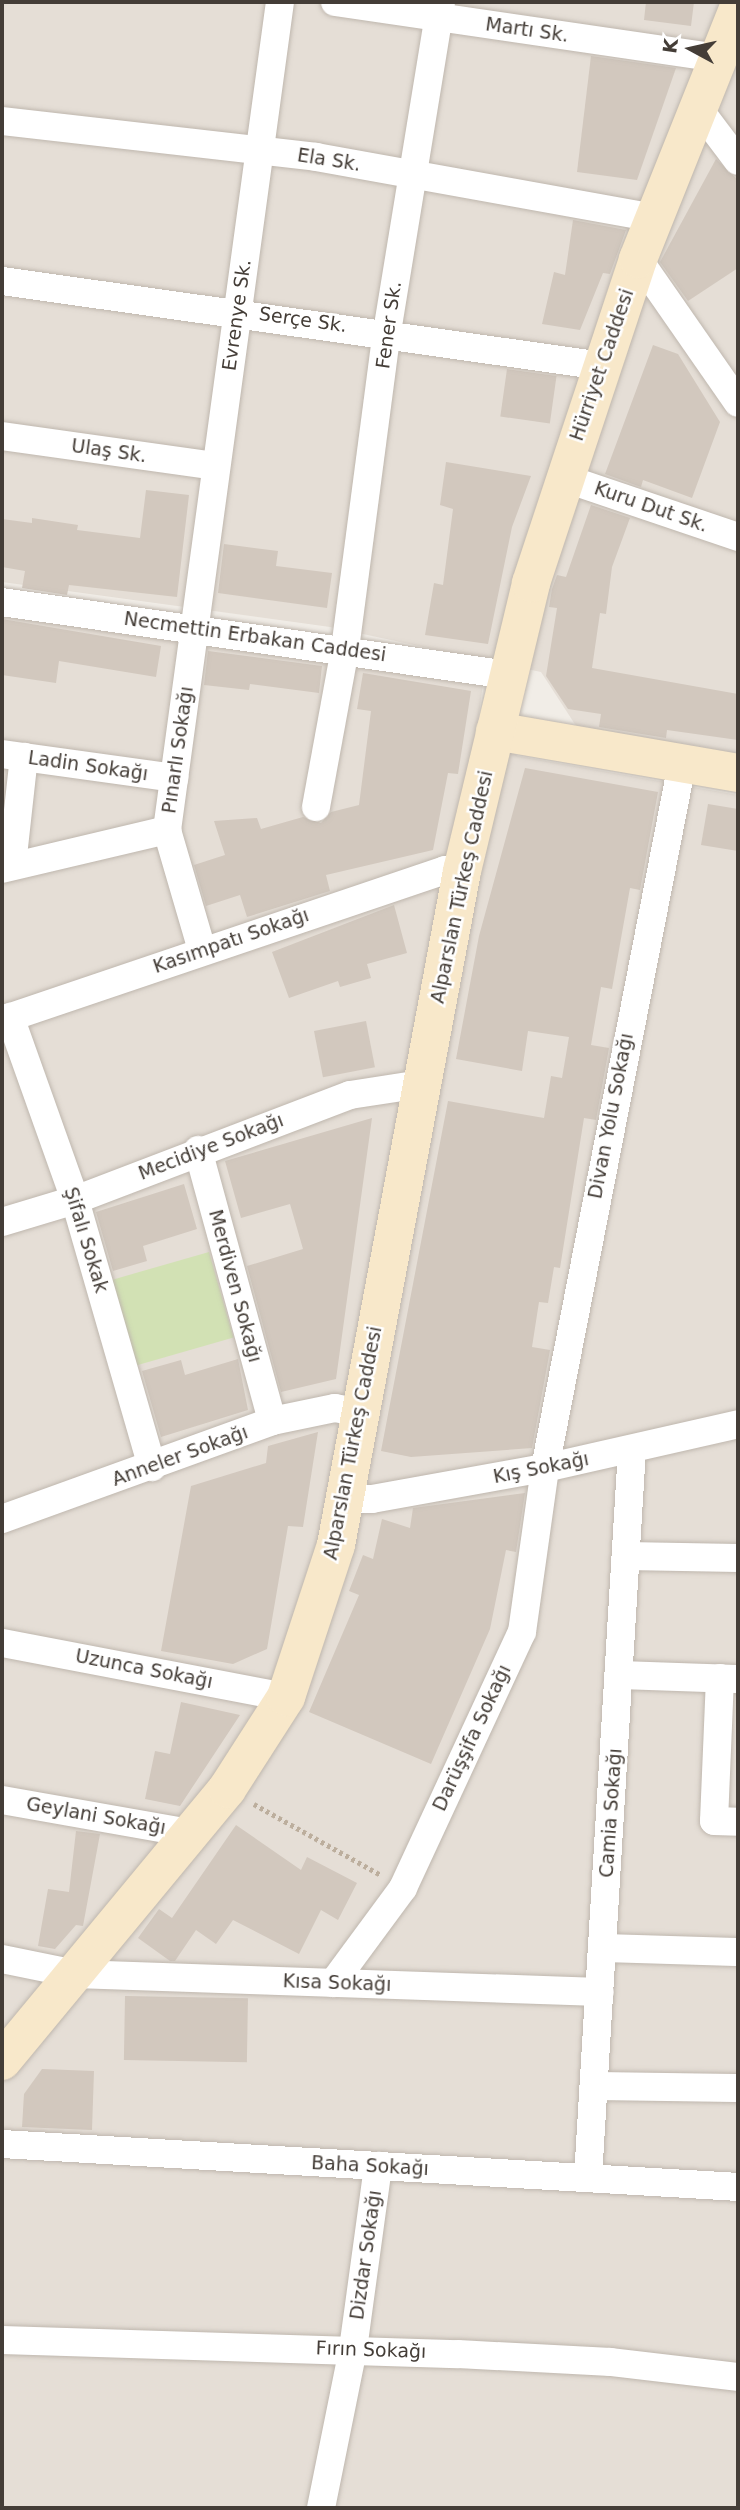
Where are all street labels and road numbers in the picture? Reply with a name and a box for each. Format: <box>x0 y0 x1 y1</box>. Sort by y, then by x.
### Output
street label: Martı Sk. <box>484 13 570 47</box>
street label: Ela Sk. <box>296 144 362 176</box>
street label: Evrenye Sk. <box>218 258 256 372</box>
street label: Fener Sk. <box>372 280 406 370</box>
street label: Hürriyet Caddesi <box>565 286 639 444</box>
street label: Serçe Sk. <box>258 303 348 337</box>
street label: Ulaş Sk. <box>70 434 148 468</box>
street label: Kuru Dut Sk. <box>591 477 711 537</box>
street label: Necmettin Erbakan Caddesi <box>122 607 388 667</box>
street label: Pınarlı Sokağı <box>158 685 198 815</box>
street label: Ladin Sokağı <box>27 746 149 786</box>
street label: Alparslan Türkeş Caddesi <box>426 769 498 1005</box>
street label: Kasımpatı Sokağı <box>150 904 312 978</box>
street label: Divan Yolu Sokağı <box>584 1031 638 1201</box>
street label: Mecidiye Sokağı <box>135 1109 287 1185</box>
street label: Şifalı Sokak <box>59 1184 113 1296</box>
street label: Merdiven Sokağı <box>204 1207 266 1365</box>
street label: Alparslan Türkeş Caddesi <box>319 1324 387 1562</box>
street label: Anneler Sokağı <box>109 1421 251 1491</box>
street label: Kış Sokağı <box>491 1448 591 1488</box>
street label: Uzunca Sokağı <box>73 1645 215 1693</box>
street label: Darüşşifa Sokağı <box>428 1661 516 1815</box>
street label: Camia Sokağı <box>595 1748 627 1878</box>
street label: Geylani Sokağı <box>24 1793 168 1839</box>
street label: Kısa Sokağı <box>282 1970 392 1996</box>
street label: Baha Sokağı <box>311 2152 429 2180</box>
street label: Dizdar Sokağı <box>346 2189 386 2321</box>
street label: Fırın Sokağı <box>315 2337 427 2363</box>

